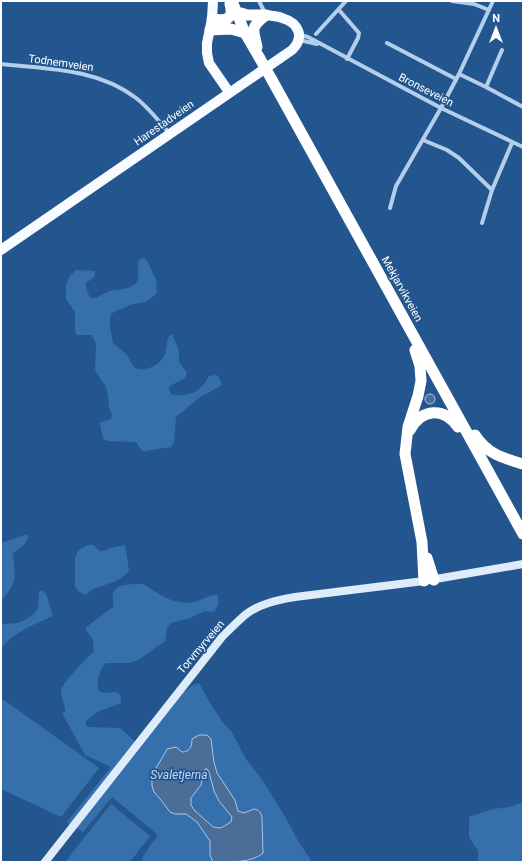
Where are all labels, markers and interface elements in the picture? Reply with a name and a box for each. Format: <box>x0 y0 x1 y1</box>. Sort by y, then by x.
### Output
north arrow <box>476 8 516 48</box>
text: N <box>492 12 500 25</box>
street label: Todnemveien <box>28 52 94 74</box>
street label: Bronseveien <box>396 71 456 109</box>
street label: Harestadveien <box>131 97 197 149</box>
street label: Mekjarvikveien <box>379 254 425 324</box>
street label: Torvmyrveien <box>175 618 227 676</box>
water label: Svaletjerna <box>150 768 208 782</box>

